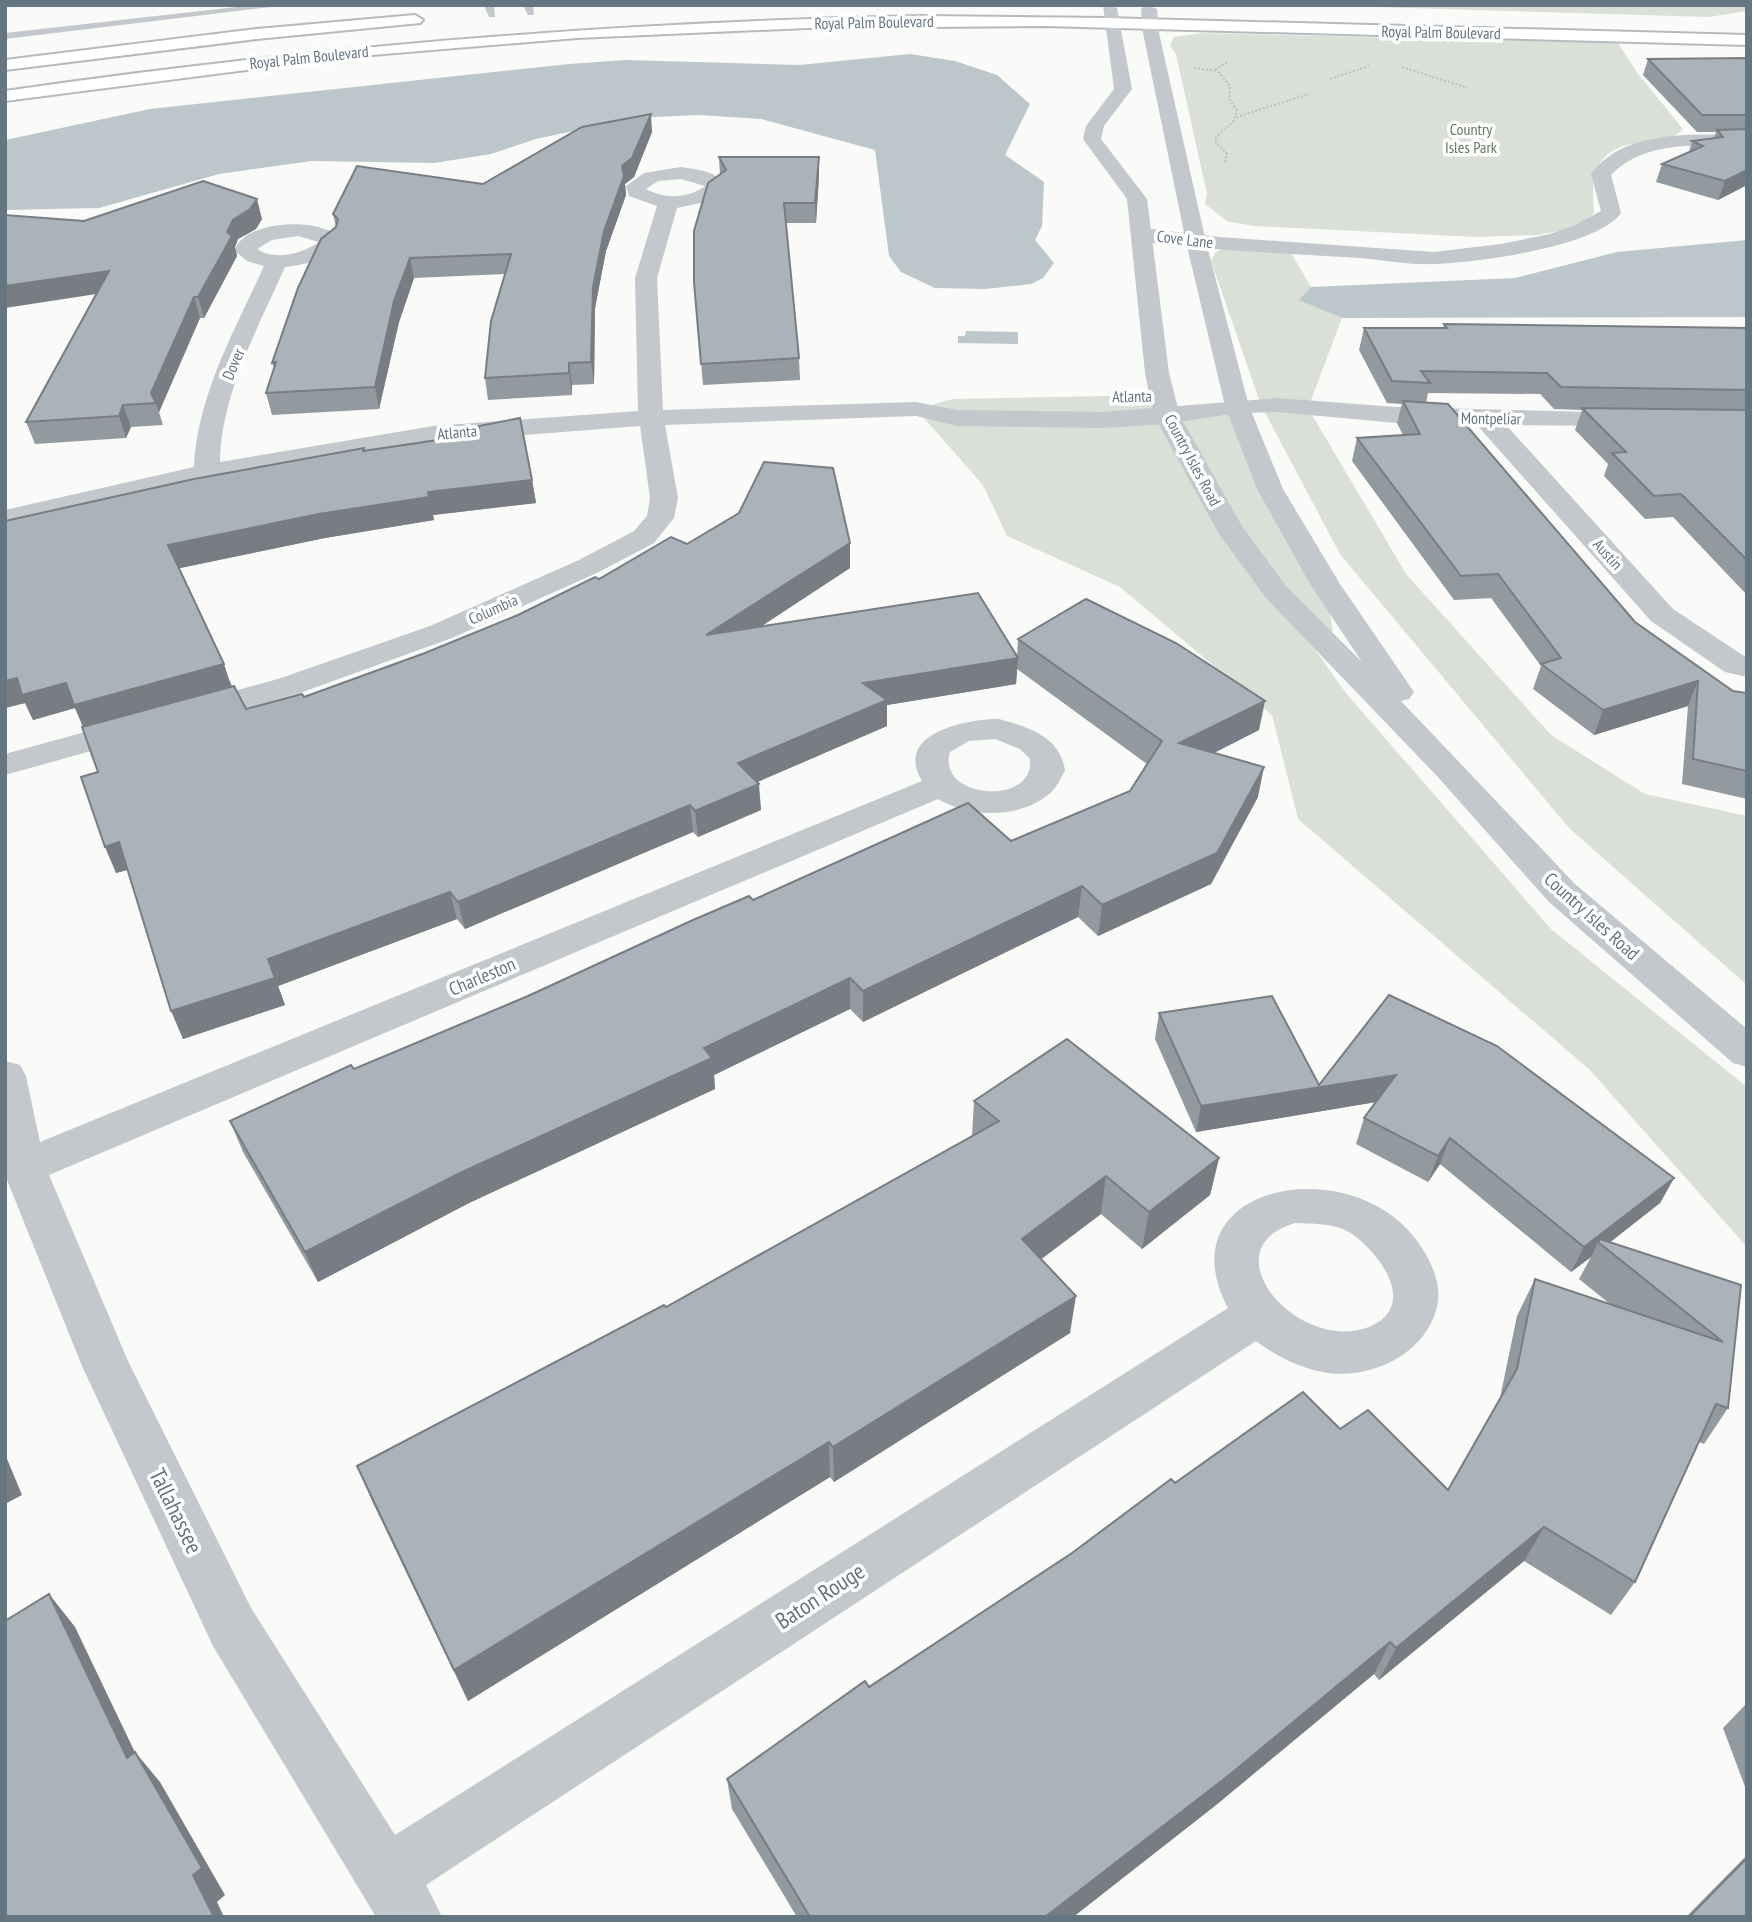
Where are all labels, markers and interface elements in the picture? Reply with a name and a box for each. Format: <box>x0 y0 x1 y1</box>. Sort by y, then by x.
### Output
street label: Royal Palm Boulevard <box>814 11 934 33</box>
street label: Royal Palm Boulevard <box>1381 21 1501 43</box>
street label: Royal Palm Boulevard <box>249 41 370 73</box>
park label: Country Isles Park <box>1445 119 1498 157</box>
street label: Cove Lane <box>1156 226 1214 252</box>
street label: Dover <box>217 345 249 383</box>
street label: Atlanta <box>1112 386 1152 406</box>
street label: Montpeliar <box>1461 407 1522 429</box>
street label: Country Isles Road <box>1160 411 1226 509</box>
street label: Atlanta <box>436 420 478 444</box>
street label: Austin <box>1589 534 1627 574</box>
street label: Columbia <box>465 589 521 629</box>
street label: Country Isles Road <box>1539 867 1645 965</box>
street label: Charleston <box>445 951 519 1001</box>
street label: Tallahassee <box>143 1463 209 1558</box>
street label: Baton Rouge <box>770 1556 870 1635</box>

